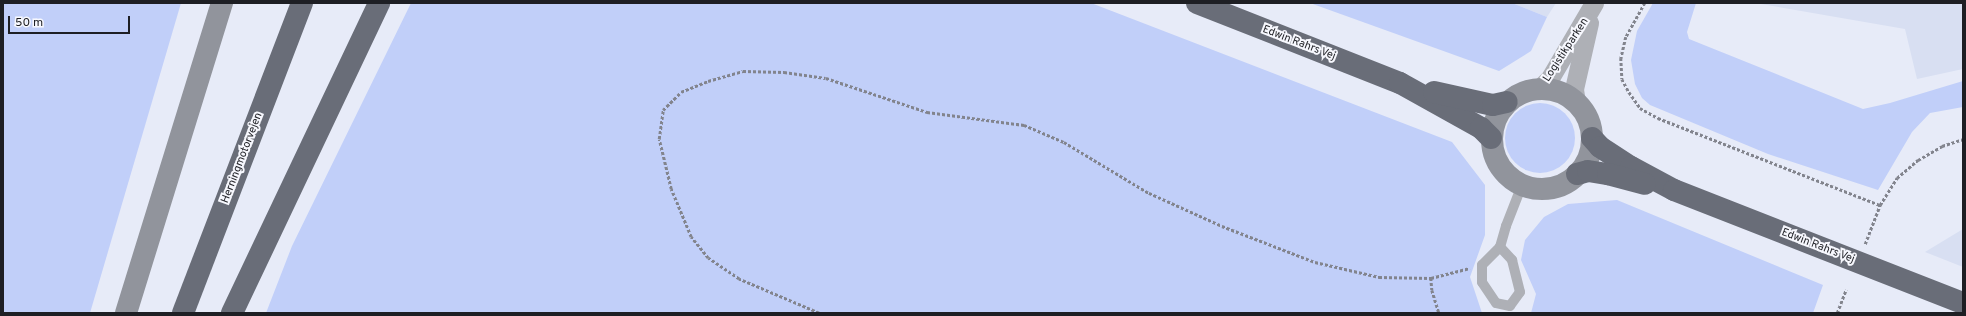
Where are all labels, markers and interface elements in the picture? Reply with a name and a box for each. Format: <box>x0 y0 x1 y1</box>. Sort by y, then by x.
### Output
scale bar <box>10 8 132 34</box>
text: 50 m <box>15 15 43 31</box>
street label: Logistikparken <box>1540 16 1592 84</box>
street label: Edwin Rahrs Vej <box>1260 23 1338 63</box>
street label: Herningmotorvejen <box>219 111 265 205</box>
street label: Edwin Rahrs Vej <box>1779 226 1857 266</box>

